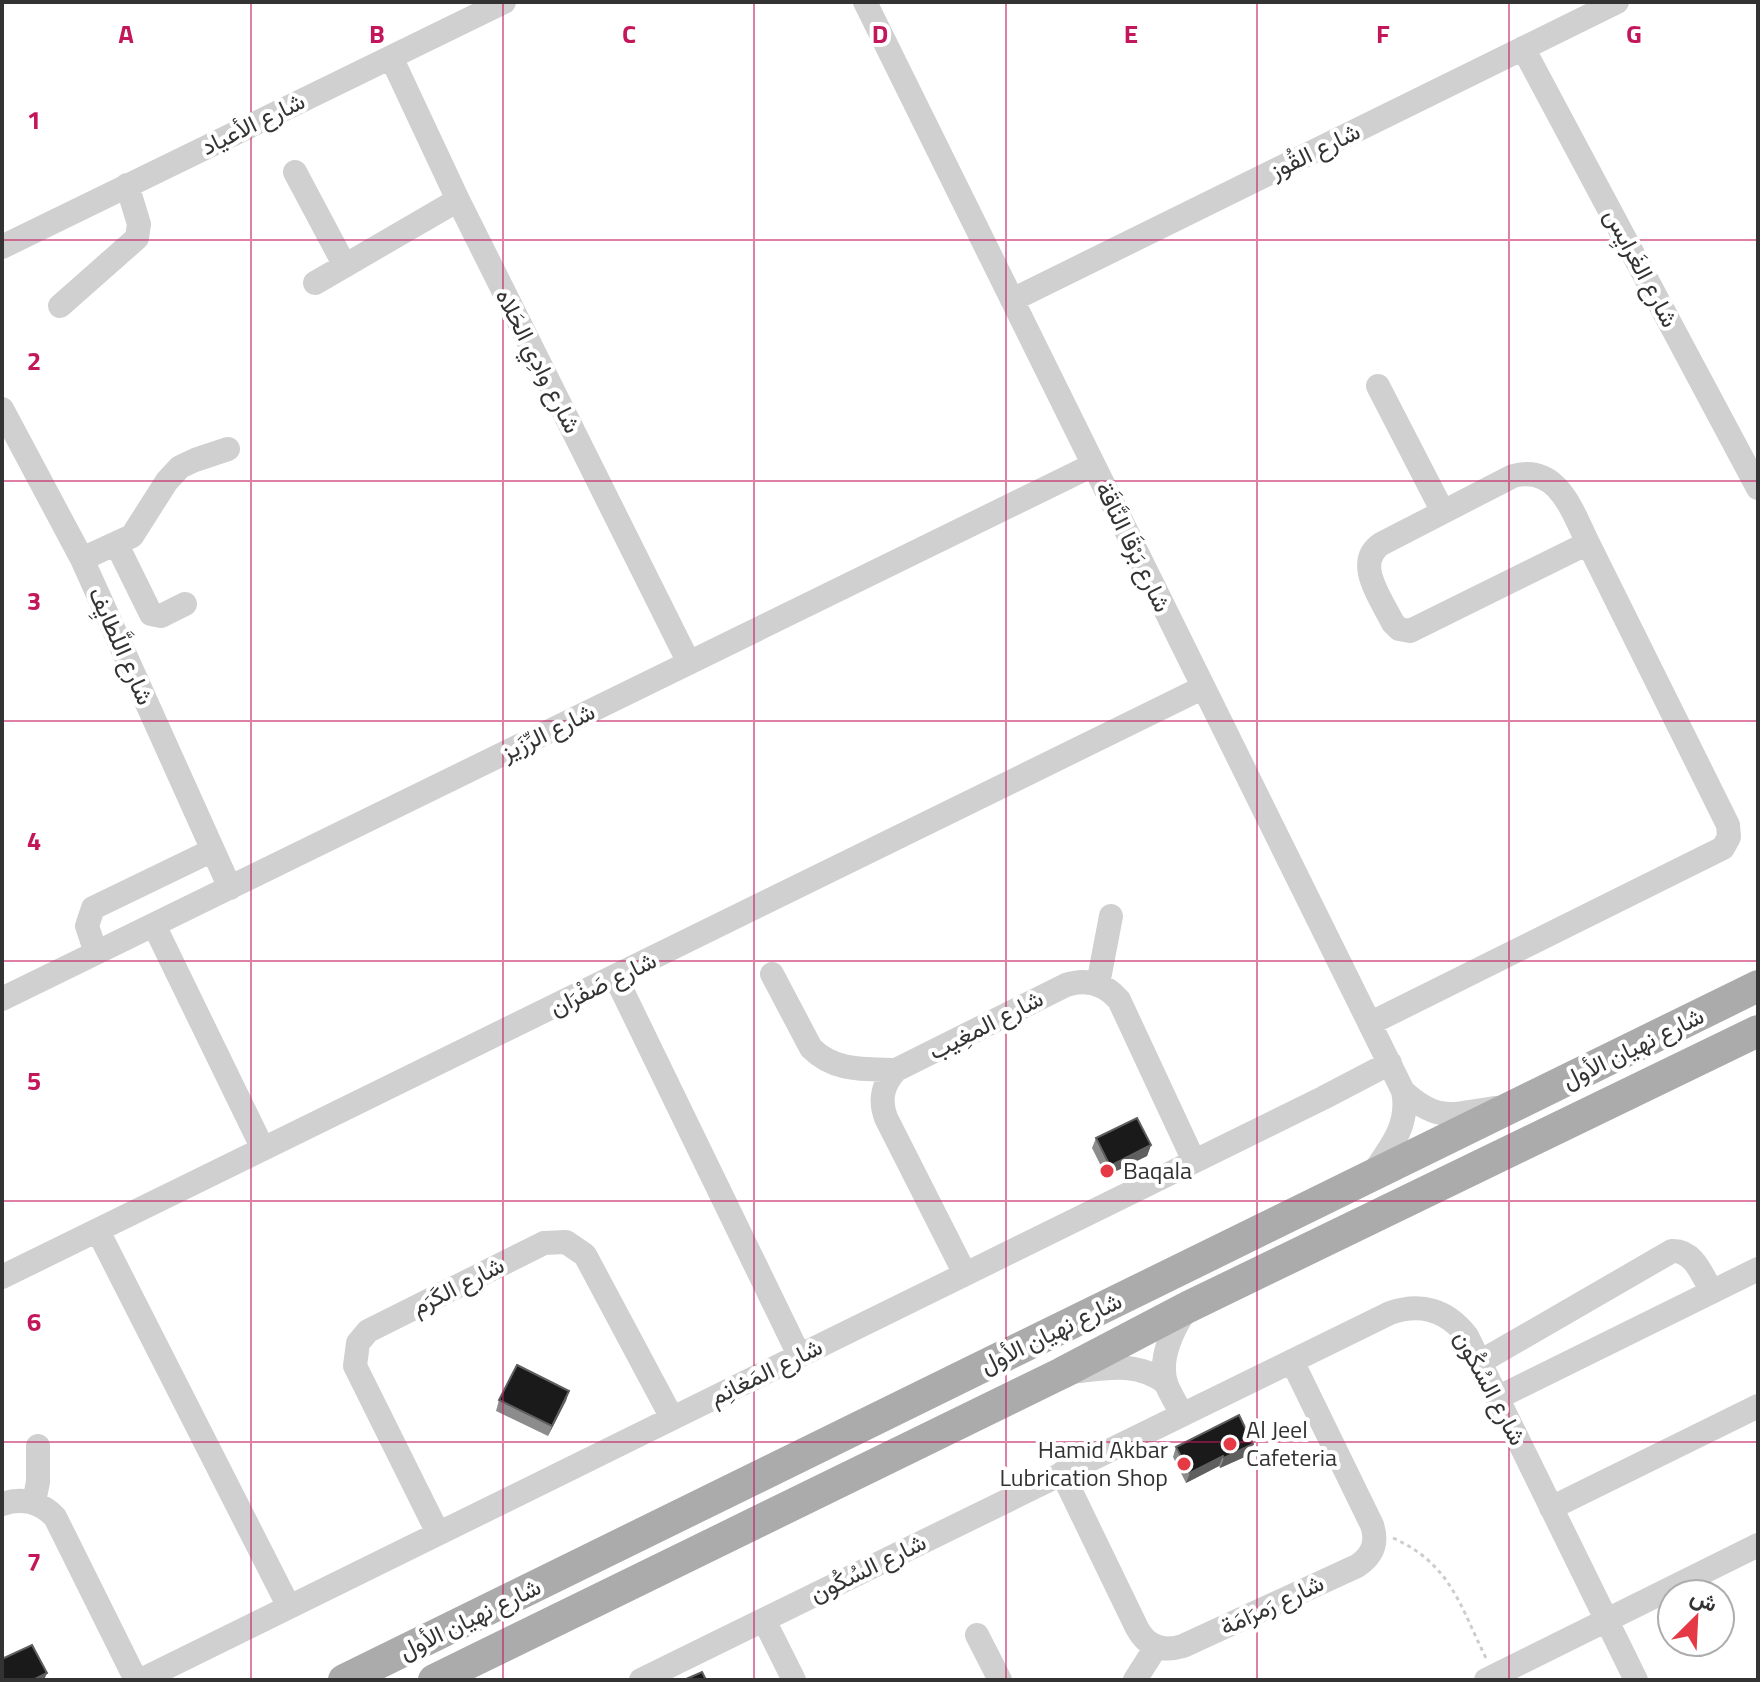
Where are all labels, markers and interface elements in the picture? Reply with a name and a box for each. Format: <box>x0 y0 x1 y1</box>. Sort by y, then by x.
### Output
text: A <box>118 14 134 53</box>
text: B <box>369 14 385 53</box>
text: C <box>622 14 636 53</box>
text: D <box>872 14 888 53</box>
text: E <box>1124 14 1138 53</box>
text: F <box>1376 14 1390 53</box>
text: G <box>1626 14 1642 53</box>
street label: شارع الأعياد <box>194 82 311 164</box>
text: 1 <box>27 100 41 139</box>
street label: شارع القُوز <box>1262 113 1366 188</box>
street label: شارع الغَرايِس <box>1595 202 1688 334</box>
street label: شارع وادِي الحَلاه <box>485 282 591 440</box>
text: 2 <box>27 341 41 380</box>
street label: شارع بَرْقَا النَّاقَة <box>1087 475 1181 618</box>
text: 3 <box>27 581 41 620</box>
street label: شارع اللَّطايِف <box>79 581 164 711</box>
street label: شارع الرِّزَيز <box>494 693 601 770</box>
text: 4 <box>27 821 41 860</box>
street label: شارع صَفْرَان <box>543 942 662 1024</box>
street label: شارع المغِيب <box>922 980 1049 1068</box>
street label: شارع نهيان الأول <box>1555 997 1710 1097</box>
text: 5 <box>27 1061 41 1100</box>
place label: Baqala <box>1123 1152 1192 1188</box>
marker: Baqala <box>1098 1162 1116 1180</box>
street label: شارع الكَرَم <box>405 1246 510 1324</box>
street label: شارع نهيان الأول <box>973 1282 1128 1382</box>
text: 6 <box>27 1302 41 1341</box>
street label: شارع السُكُون <box>1446 1324 1536 1451</box>
street label: شارع المَغانِم <box>703 1328 828 1414</box>
place label: Al Jeel Cafeteria <box>1246 1411 1337 1475</box>
place label: Hamid Akbar Lubrication Shop <box>999 1431 1168 1495</box>
marker: Al Jeel Cafeteria <box>1221 1435 1239 1453</box>
marker: Hamid Akbar Lubrication Shop <box>1175 1455 1193 1473</box>
street label: شارع السُكُون <box>803 1523 932 1611</box>
text: 7 <box>27 1542 41 1581</box>
street label: شارع رَمرَامَة <box>1214 1564 1330 1644</box>
street label: شارع نهيان الأول <box>392 1568 547 1668</box>
north arrow <box>1656 1578 1736 1658</box>
text: ش <box>1685 1579 1723 1621</box>

